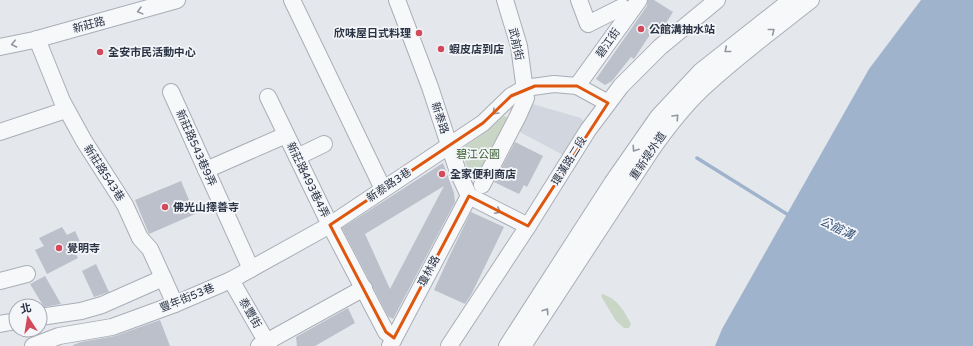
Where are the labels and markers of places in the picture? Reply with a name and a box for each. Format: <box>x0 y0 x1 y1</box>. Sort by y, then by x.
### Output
place label: 公館溝抽水站 <box>649 23 715 36</box>
marker: 公館溝抽水站 <box>636 24 646 34</box>
place label: 欣味屋日式料理 <box>334 27 411 40</box>
marker: 欣味屋日式料理 <box>414 28 424 38</box>
place label: 蝦皮店到店 <box>449 43 504 56</box>
marker: 蝦皮店到店 <box>436 44 446 54</box>
place label: 全安市民活動中心 <box>108 46 196 59</box>
marker: 全安市民活動中心 <box>95 47 105 57</box>
place label: 全家便利商店 <box>450 168 516 181</box>
marker: 全家便利商店 <box>437 169 447 179</box>
place label: 佛光山擇善寺 <box>173 201 239 214</box>
marker: 佛光山擇善寺 <box>160 202 170 212</box>
place label: 覺明寺 <box>67 242 100 255</box>
marker: 覺明寺 <box>54 243 64 253</box>

